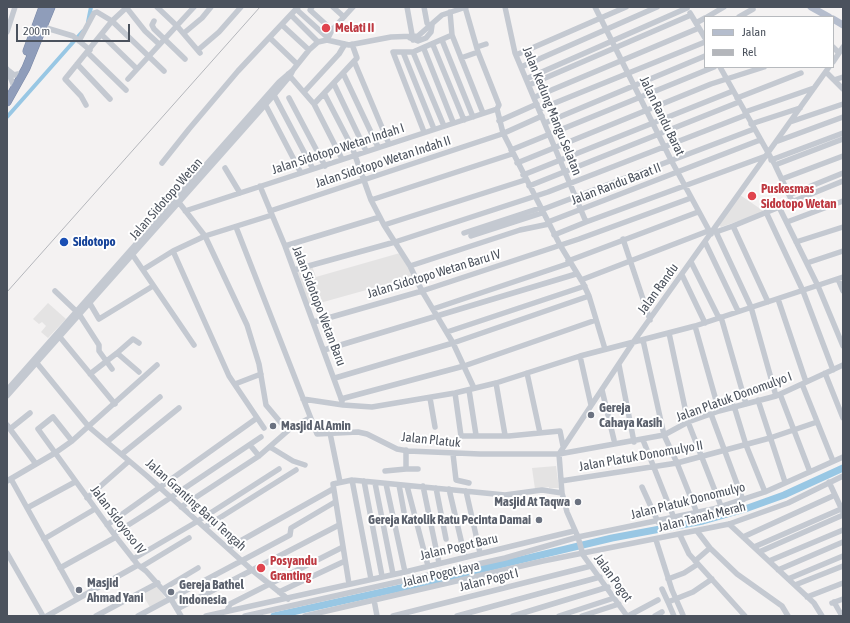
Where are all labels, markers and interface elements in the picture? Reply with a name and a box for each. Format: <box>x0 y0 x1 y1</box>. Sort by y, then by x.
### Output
scale bar <box>18 16 132 42</box>
legend <box>704 16 834 68</box>
place label: Melati II <box>335 20 374 36</box>
marker: Melati II <box>320 22 332 34</box>
text: 200 m <box>23 24 50 38</box>
text: Jalan <box>742 25 766 39</box>
street label: Jalan Kedung Mangu Selatan <box>519 44 585 178</box>
text: Rel <box>742 45 757 59</box>
street label: Jalan Randu Barat <box>636 74 688 158</box>
street label: Jalan Sidotopo Wetan Indah I <box>270 120 406 178</box>
street label: Jalan Sidotopo Wetan Indah II <box>313 133 453 191</box>
street label: Jalan Sidotopo Wetan <box>126 155 206 243</box>
street label: Jalan Randu Barat II <box>569 160 663 208</box>
place label: Puskesmas Sidotopo Wetan <box>761 181 837 212</box>
marker: Puskesmas Sidotopo Wetan <box>746 190 758 202</box>
place label: Sidotopo <box>73 234 116 250</box>
marker: Sidotopo <box>58 236 70 248</box>
street label: Jalan Sidotopo Wetan Baru <box>289 244 349 368</box>
street label: Jalan Sidotopo Wetan Baru IV <box>365 246 503 302</box>
street label: Jalan Randu <box>634 261 682 317</box>
street label: Jalan Platuk Donomulyo I <box>674 369 794 425</box>
place label: Gereja Cahaya Kasih <box>599 400 662 431</box>
marker: Gereja Cahaya Kasih <box>586 410 596 420</box>
place label: Masjid Al Amin <box>281 418 351 434</box>
marker: Masjid Al Amin <box>268 421 278 431</box>
street label: Jalan Platuk <box>401 429 461 451</box>
street label: Jalan Platuk Donomulyo II <box>578 437 704 475</box>
street label: Jalan Granting Baru Tengah <box>143 456 249 554</box>
street label: Jalan Platuk Donomulyo <box>629 479 747 523</box>
street label: Jalan Sidoyoso IV <box>87 483 149 557</box>
place label: Masjid At Taqwa <box>494 494 570 510</box>
marker: Masjid At Taqwa <box>573 497 583 507</box>
street label: Jalan Tanah Merah <box>657 499 747 535</box>
place label: Gereja Katolik Ratu Pecinta Damai <box>368 512 531 528</box>
marker: Gereja Katolik Ratu Pecinta Damai <box>534 515 544 525</box>
street label: Jalan Pogot Baru <box>419 530 499 564</box>
street label: Jalan Pogot <box>590 551 636 605</box>
place label: Posyandu Granting <box>270 553 317 584</box>
street label: Jalan Pogot Jaya <box>401 558 481 590</box>
marker: Posyandu Granting <box>255 562 267 574</box>
street label: Jalan Pogot I <box>458 565 520 595</box>
place label: Masjid Ahmad Yani <box>87 575 143 606</box>
place label: Gereja Bathel Indonesia <box>179 577 244 608</box>
marker: Masjid Ahmad Yani <box>74 585 84 595</box>
marker: Gereja Bathel Indonesia <box>166 587 176 597</box>

